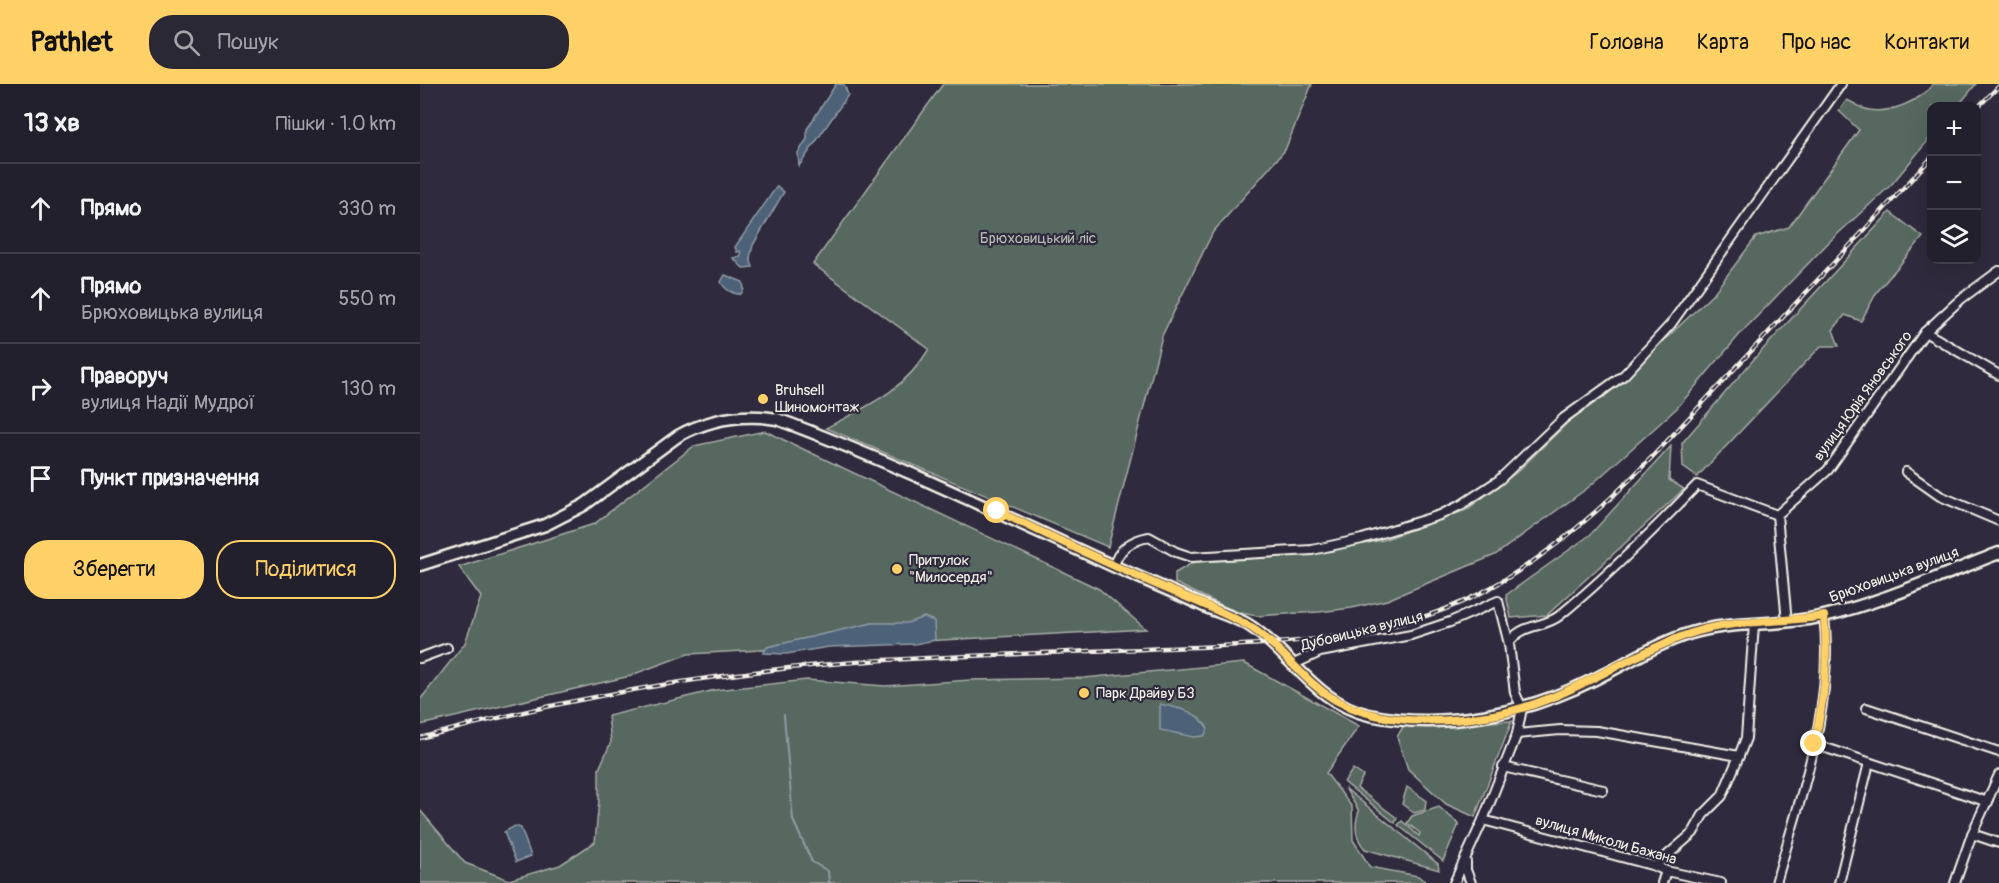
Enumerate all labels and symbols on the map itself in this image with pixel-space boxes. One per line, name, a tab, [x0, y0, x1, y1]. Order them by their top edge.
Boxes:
park label: Брюховицький ліс	[980, 229, 1097, 248]
street label: вулиця Юрія Яновського	[1809, 327, 1917, 465]
place label: Bruhsell Шиномонтаж	[775, 381, 859, 417]
marker: Bruhsell Шиномонтаж	[756, 392, 770, 406]
route start	[983, 497, 1009, 523]
street label: Брюховицька вулиця	[1827, 543, 1961, 607]
place label: Притулок "Милосердя"	[909, 551, 993, 587]
marker: Притулок "Милосердя"	[890, 562, 904, 576]
street label: Дубовицька вулиця	[1298, 607, 1425, 656]
place label: Парк Драйву Б3	[1096, 684, 1195, 703]
marker: Парк Драйву Б3	[1077, 686, 1091, 700]
route end	[1800, 730, 1826, 756]
street label: вулиця Миколи Бажана	[1533, 811, 1679, 869]

